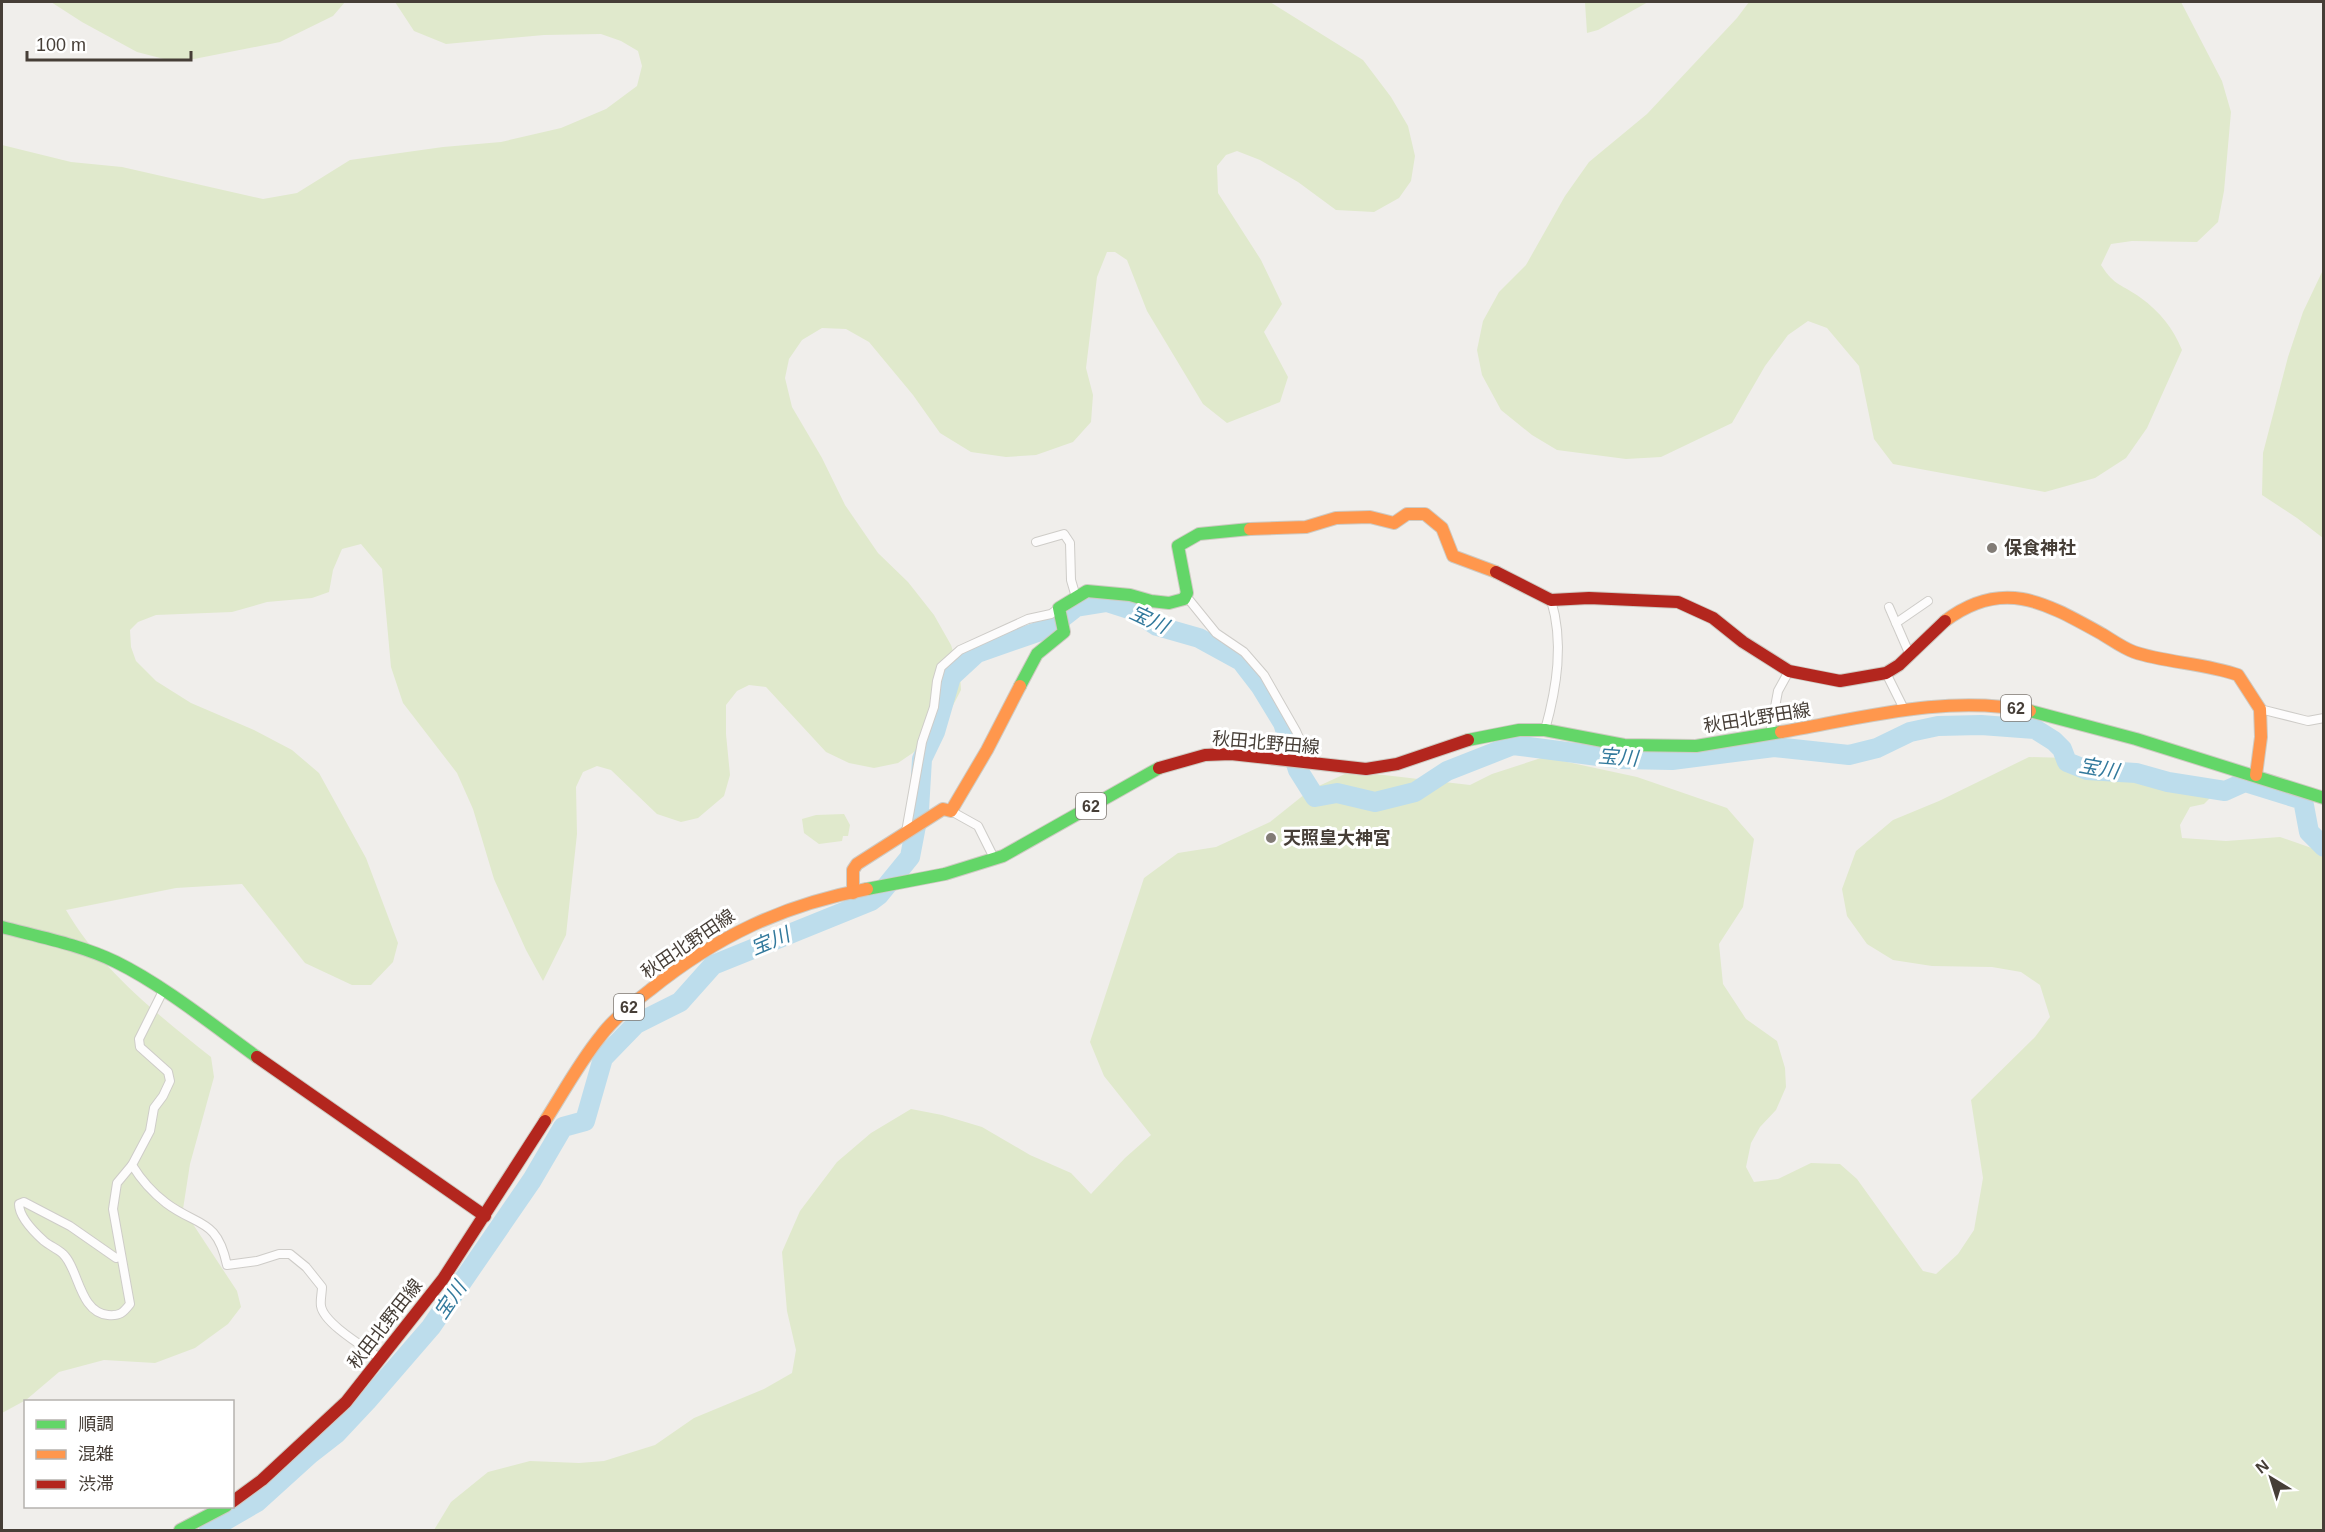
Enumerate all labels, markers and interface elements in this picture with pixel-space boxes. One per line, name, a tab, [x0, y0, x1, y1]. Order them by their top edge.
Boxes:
scale bar	[27, 24, 190, 62]
text: 100 m	[36, 35, 86, 55]
place label: 保食神社	[2004, 538, 2076, 558]
marker: 保食神社	[1985, 541, 1999, 555]
water label: 宝川	[1126, 601, 1174, 638]
road number: 62	[2001, 695, 2031, 721]
street label: 秋田北野田線	[1702, 700, 1812, 736]
street label: 秋田北野田線	[1211, 728, 1321, 758]
water label: 宝川	[1597, 745, 1641, 770]
water label: 宝川	[2077, 754, 2123, 783]
road number: 62	[1076, 793, 1106, 819]
place label: 天照皇大神宮	[1283, 828, 1391, 848]
marker: 天照皇大神宮	[1264, 831, 1278, 845]
street label: 秋田北野田線	[638, 906, 738, 982]
water label: 宝川	[747, 922, 795, 959]
road number: 62	[614, 994, 644, 1020]
street label: 秋田北野田線	[344, 1275, 426, 1373]
water label: 宝川	[430, 1276, 471, 1323]
legend	[24, 1400, 234, 1508]
text: 順調	[78, 1414, 114, 1434]
text: 混雑	[78, 1444, 114, 1464]
north arrow	[2241, 1448, 2301, 1508]
text: N	[2252, 1456, 2272, 1477]
text: 渋滞	[78, 1474, 114, 1494]

